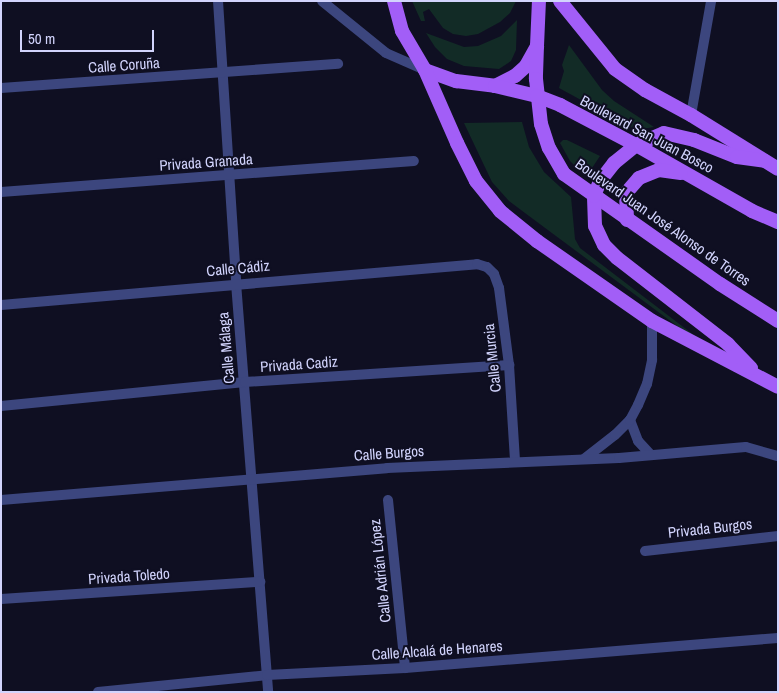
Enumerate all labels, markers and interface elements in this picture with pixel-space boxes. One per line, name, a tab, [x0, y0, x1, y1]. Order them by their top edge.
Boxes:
scale bar	[22, 20, 156, 52]
text: 50 m	[28, 28, 55, 49]
street label: Calle Coruña	[88, 54, 160, 76]
street label: Boulevard San Juan Bosco	[577, 91, 717, 177]
street label: Privada Granada	[159, 150, 253, 174]
street label: Boulevard Juan José Alonso de Torres	[572, 154, 754, 290]
street label: Calle Cádiz	[206, 256, 270, 280]
street label: Calle Málaga	[214, 311, 238, 385]
street label: Calle Murcia	[479, 323, 505, 393]
street label: Privada Cadiz	[259, 352, 339, 376]
street label: Calle Burgos	[353, 442, 425, 464]
street label: Privada Burgos	[667, 515, 753, 541]
street label: Calle Adrián López	[366, 518, 394, 624]
street label: Privada Toledo	[87, 564, 171, 588]
street label: Calle Alcalá de Henares	[371, 636, 503, 664]

